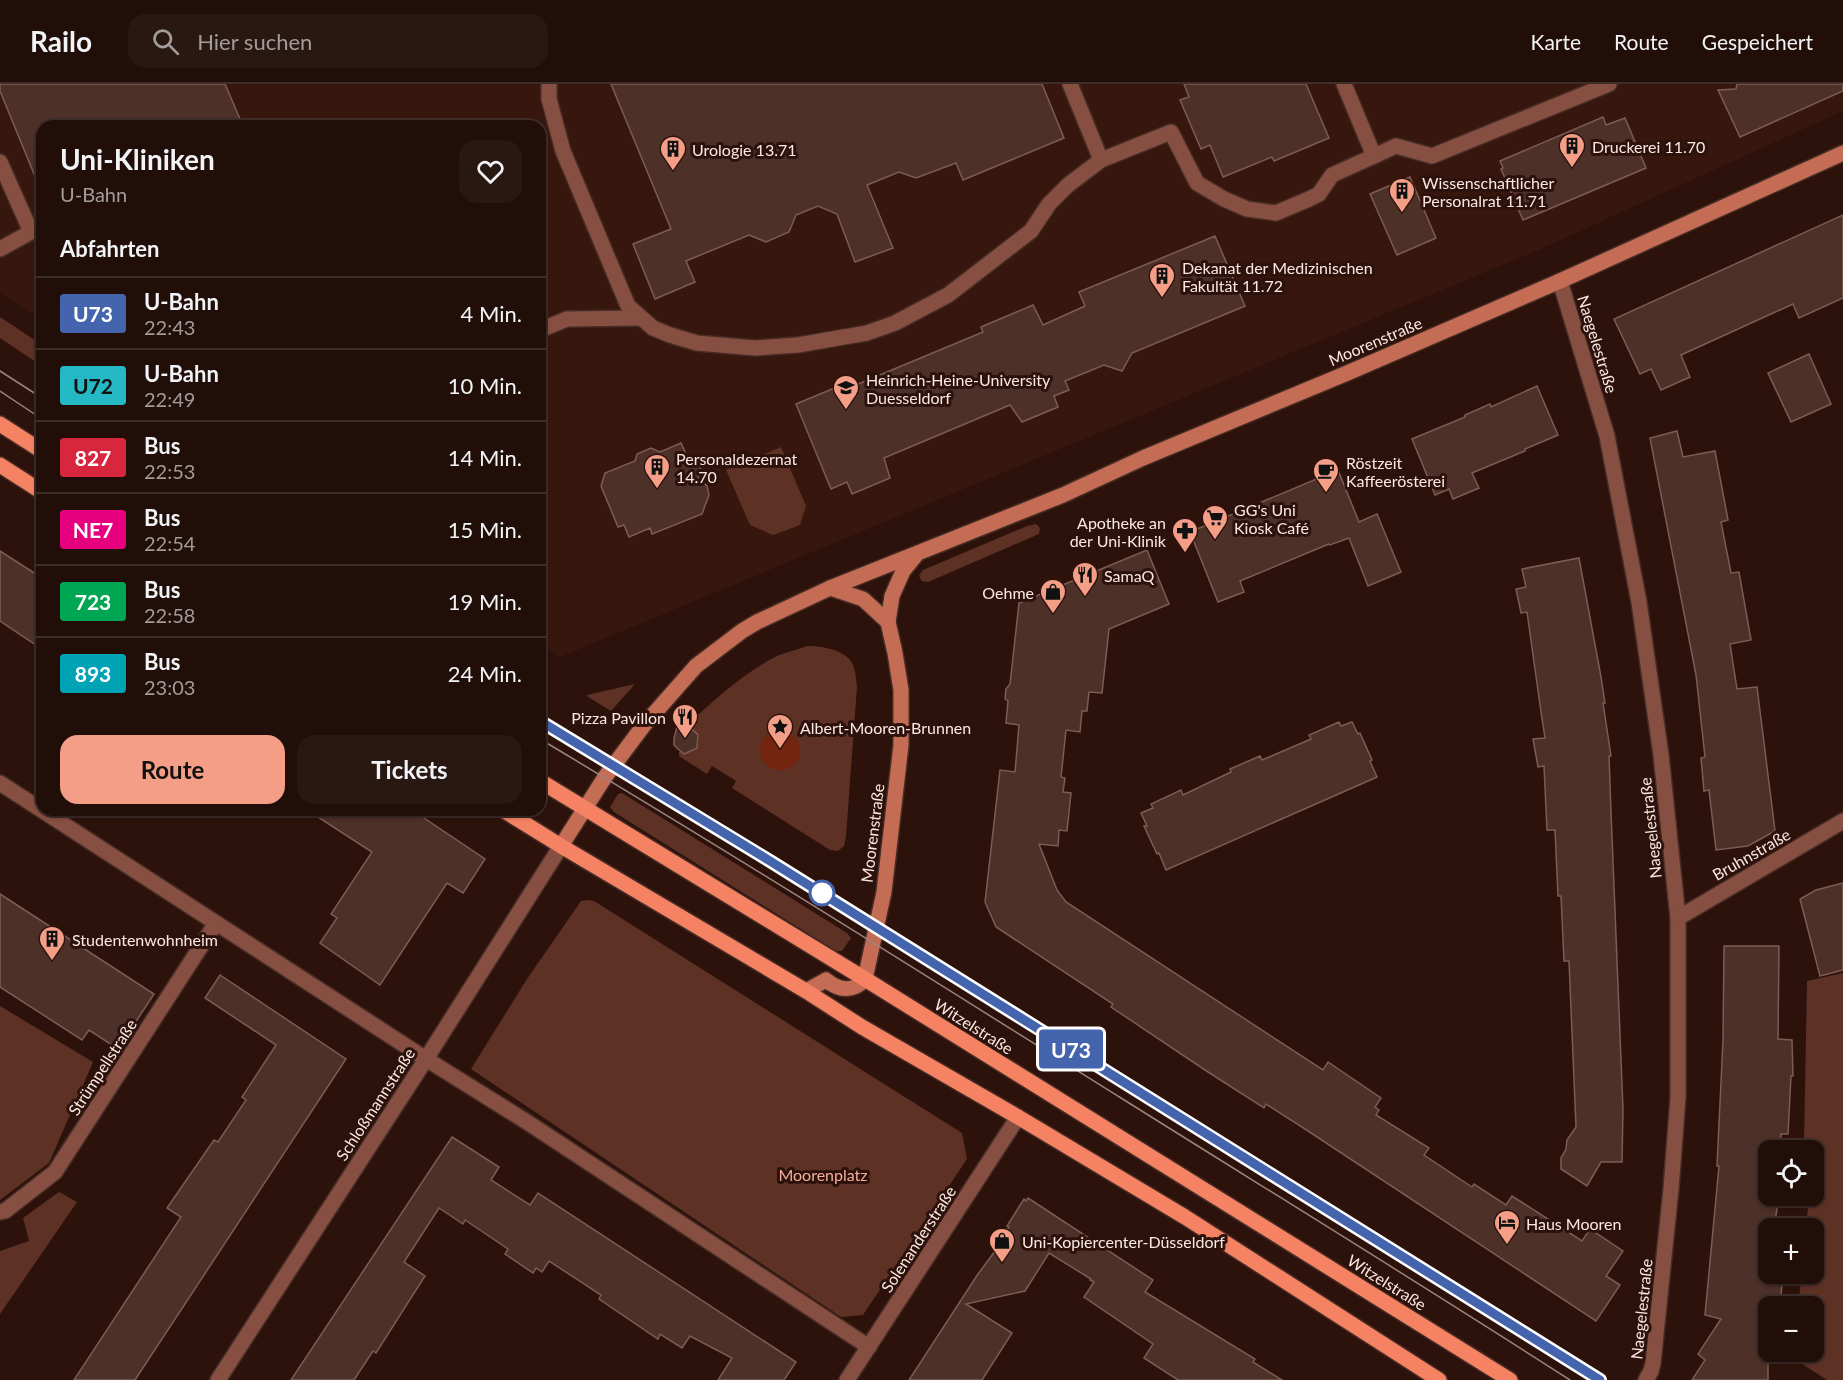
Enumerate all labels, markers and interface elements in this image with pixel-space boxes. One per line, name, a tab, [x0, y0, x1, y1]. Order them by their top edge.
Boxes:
search box	[128, 14, 548, 68]
text: Railo	[30, 24, 92, 58]
icon: search	[149, 25, 182, 58]
text: Hier suchen	[197, 28, 312, 55]
text: Karte	[1531, 29, 1581, 54]
text: Route	[1614, 29, 1669, 54]
text: Gespeichert	[1702, 29, 1813, 54]
building icon: Druckerei 11.70	[1557, 131, 1587, 169]
building icon: Urologie 13.71	[658, 134, 688, 172]
place label: Druckerei 11.70	[1592, 137, 1705, 156]
button: heart	[459, 140, 522, 203]
place label: Urologie 13.71	[692, 140, 797, 159]
text: Uni-Kliniken	[60, 142, 215, 176]
place label: Wissenschaftlicher Personalrat 11.71	[1422, 173, 1554, 210]
building icon: Wissenschaftlicher Personalrat 11.71	[1387, 176, 1417, 214]
text: U-Bahn	[60, 182, 127, 206]
text: Abfahrten	[60, 235, 159, 262]
place label: Dekanat der Medizinischen Fakultät 11.72	[1182, 258, 1373, 295]
building icon: Dekanat der Medizinischen Fakultät 11.72	[1147, 261, 1177, 299]
text: U-Bahn	[144, 288, 219, 315]
street label: Naegelestraße	[1574, 293, 1622, 395]
text: 4 Min.	[461, 300, 522, 327]
text: U73	[73, 301, 113, 326]
street label: Moorenstraße	[1325, 313, 1425, 369]
text: 22:43	[144, 315, 195, 339]
text: U-Bahn	[144, 360, 219, 387]
place label: Heinrich-Heine-University Duesseldorf	[866, 370, 1051, 407]
text: 10 Min.	[448, 372, 522, 399]
text: U72	[73, 373, 113, 398]
school or university icon: Heinrich-Heine-University Duesseldorf	[831, 373, 861, 411]
text: 22:49	[144, 387, 195, 411]
text: Bus	[144, 432, 180, 459]
text: 14 Min.	[448, 444, 522, 471]
text: 827	[75, 445, 111, 470]
place label: Personaldezernat 14.70	[676, 449, 798, 486]
building icon: Personaldezernat 14.70	[642, 452, 672, 490]
place label: Röstzeit Kaffeerösterei	[1346, 453, 1445, 490]
cafe icon: Röstzeit Kaffeerösterei	[1311, 456, 1341, 494]
text: 22:53	[144, 459, 195, 483]
place label: GG's Uni Kiosk Café	[1234, 500, 1309, 537]
supermarket icon: GG's Uni Kiosk Café	[1200, 503, 1230, 541]
text: Bus	[144, 504, 180, 531]
place label: Apotheke an der Uni-Klinik	[1070, 513, 1167, 550]
text: 15 Min.	[448, 516, 522, 543]
pharmacy icon: Apotheke an der Uni-Klinik	[1170, 516, 1200, 554]
text: NE7	[73, 517, 113, 542]
text: 22:54	[144, 531, 195, 555]
restaurant icon: SamaQ	[1070, 560, 1100, 598]
place label: SamaQ	[1104, 566, 1154, 585]
text: Bus	[144, 576, 180, 603]
shop icon: Oehme	[1038, 577, 1068, 615]
place label: Oehme	[982, 583, 1034, 602]
text: 19 Min.	[448, 588, 522, 615]
text: 723	[75, 589, 111, 614]
text: 22:58	[144, 603, 195, 627]
text: Bus	[144, 648, 180, 675]
text: 24 Min.	[448, 660, 522, 687]
text: 893	[75, 661, 111, 686]
text: 23:03	[144, 675, 195, 699]
restaurant icon: Pizza Pavillon	[670, 702, 700, 740]
place label: Pizza Pavillon	[571, 708, 666, 727]
place icon: Albert-Mooren-Brunnen	[765, 712, 795, 750]
place label: Albert-Mooren-Brunnen	[800, 718, 971, 737]
button: Route	[60, 735, 285, 804]
button: Tickets	[297, 735, 522, 804]
street label: Naegelestraße	[1635, 777, 1665, 879]
street label: Moorenstraße	[856, 782, 888, 884]
street label: Bruhnstraße	[1709, 824, 1793, 884]
unlabelled marker	[809, 880, 835, 906]
building icon: Studentenwohnheim	[37, 924, 67, 962]
place label: Studentenwohnheim	[72, 930, 218, 949]
street label: Witzelstraße	[931, 994, 1017, 1058]
street label: Strümpellstraße	[64, 1015, 140, 1119]
line badge: U73	[1036, 1030, 1106, 1068]
text: U73	[1051, 1037, 1091, 1062]
street label: Schloßmannstraße	[332, 1044, 418, 1164]
map controls	[1758, 1140, 1824, 1362]
button: locate	[1758, 1140, 1824, 1206]
park label: Moorenplatz	[778, 1165, 868, 1184]
street label: Solenanderstraße	[877, 1182, 959, 1296]
hotel icon: Haus Mooren	[1492, 1208, 1522, 1246]
place label: Haus Mooren	[1526, 1214, 1622, 1233]
button: +	[1758, 1218, 1824, 1284]
shop icon: Uni-Kopiercenter-Düsseldorf	[987, 1226, 1017, 1264]
place label: Uni-Kopiercenter-Düsseldorf	[1022, 1232, 1225, 1251]
street label: Witzelstraße	[1344, 1250, 1430, 1314]
street label: Naegelestraße	[1626, 1258, 1656, 1360]
button: −	[1758, 1296, 1824, 1362]

